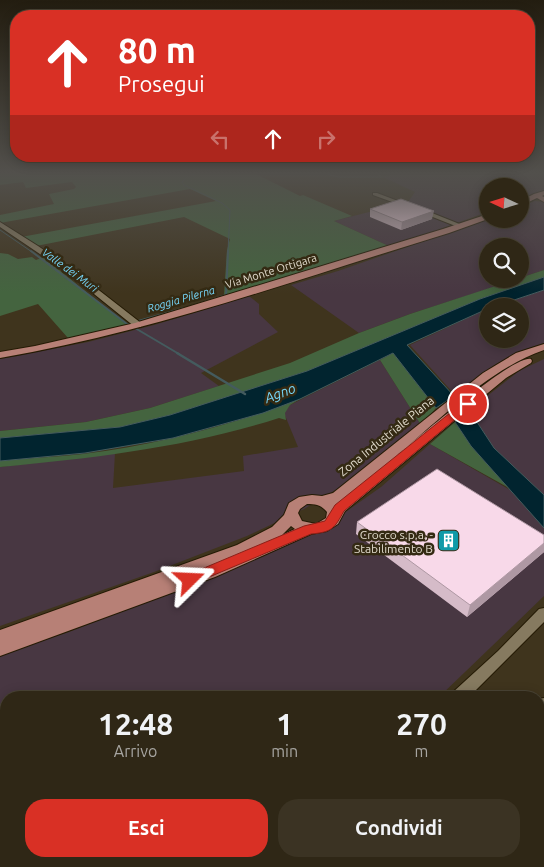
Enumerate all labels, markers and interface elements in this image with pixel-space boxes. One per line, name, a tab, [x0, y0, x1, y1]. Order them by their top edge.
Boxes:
icon: ahead	[35, 30, 100, 95]
text: 80 m	[118, 30, 196, 70]
text: Prosegui	[118, 71, 205, 96]
icon: left	[206, 125, 234, 153]
icon: ahead	[259, 125, 287, 153]
icon: right	[312, 125, 340, 153]
north arrow	[479, 178, 529, 228]
map controls	[479, 178, 529, 348]
button: search	[479, 238, 529, 288]
water label: Valle dei Muri	[40, 246, 101, 295]
street label: Via Monte Ortigara	[224, 251, 318, 291]
water label: Roggia Pilerna	[146, 284, 216, 314]
button: layers	[479, 298, 529, 348]
water label: Agno	[261, 380, 298, 406]
pin	[447, 383, 489, 425]
icon: arrive	[454, 390, 482, 418]
street label: Zona Industriale Piana	[336, 394, 436, 478]
place label: Crocco s.p.a. - Stabilimento B	[354, 528, 434, 555]
building icon: Crocco s.p.a. - Stabilimento B	[437, 529, 461, 553]
position arrow	[163, 553, 215, 605]
text: 12:48	[98, 707, 173, 741]
text: 1	[276, 707, 293, 741]
text: 270	[396, 707, 447, 741]
text: Arrivo	[114, 742, 157, 760]
text: min	[271, 742, 298, 760]
text: m	[415, 742, 428, 760]
button: Esci	[25, 799, 268, 857]
button: Condividi	[278, 799, 520, 857]

